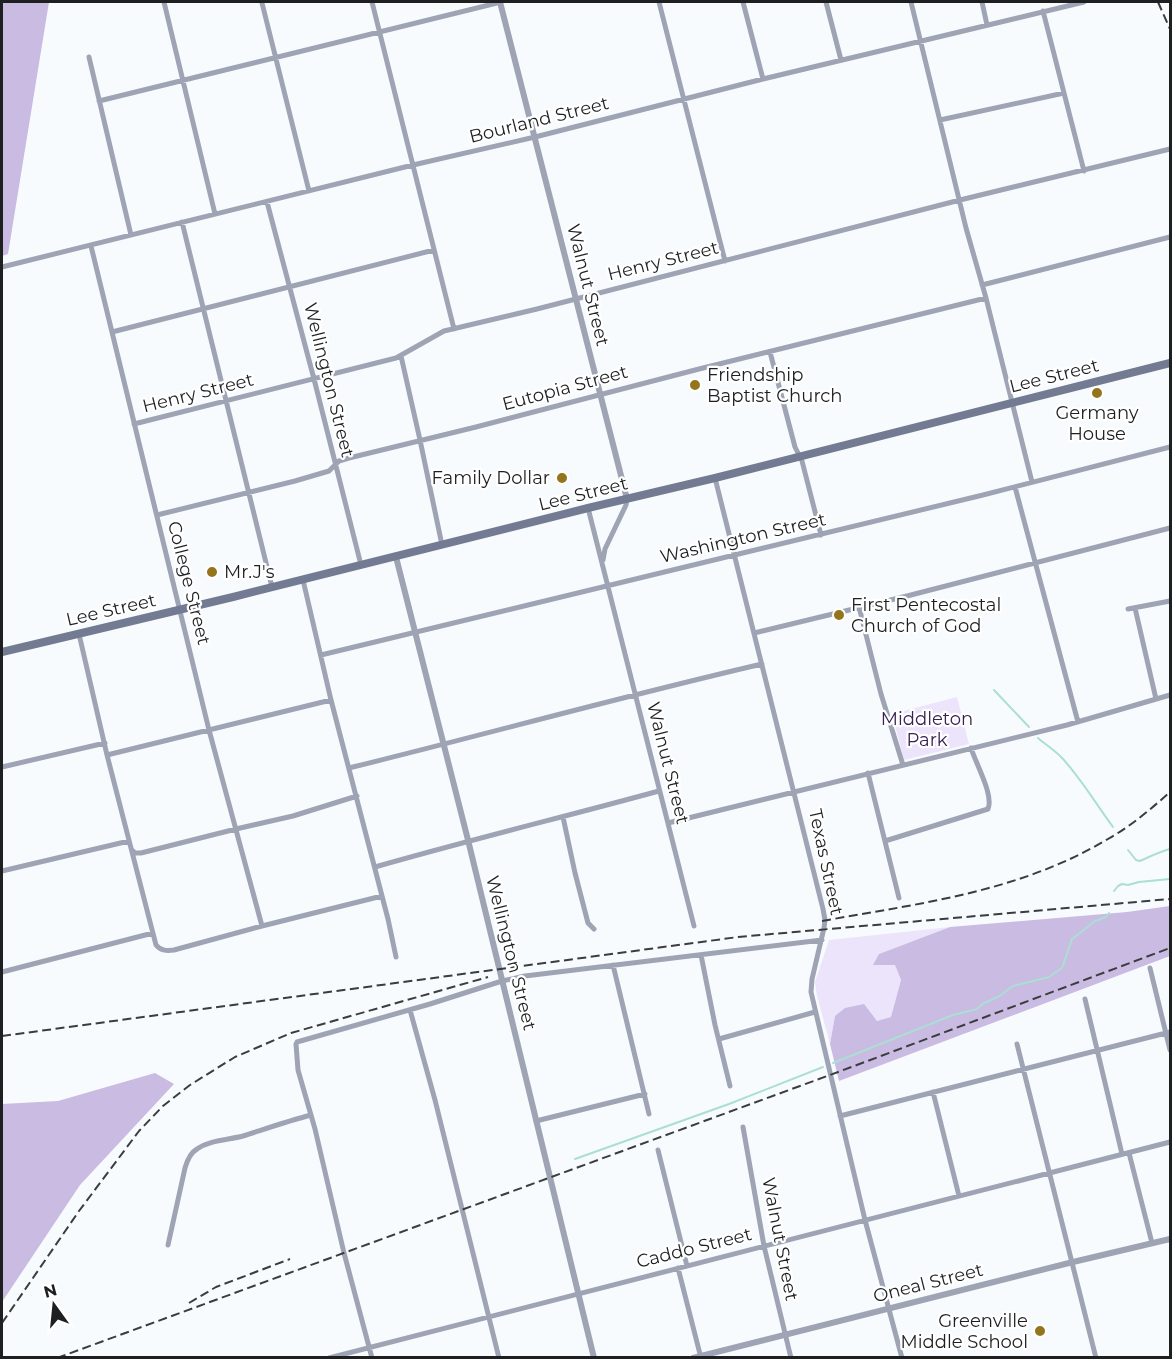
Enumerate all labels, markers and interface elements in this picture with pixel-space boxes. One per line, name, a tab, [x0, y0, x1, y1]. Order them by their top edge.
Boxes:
street label: Bourland Street	[467, 92, 611, 148]
street label: Walnut Street	[562, 222, 614, 348]
street label: Henry Street	[605, 237, 721, 285]
street label: Wellington Street	[299, 300, 359, 460]
street label: Lee Street	[1007, 354, 1101, 398]
street label: Eutopia Street	[500, 361, 630, 415]
place label: Friendship Baptist Church	[707, 364, 843, 407]
street label: Henry Street	[140, 369, 256, 417]
marker: Friendship Baptist Church	[688, 378, 702, 392]
marker: Germany House	[1090, 386, 1104, 400]
place label: Germany House	[1055, 402, 1139, 445]
place label: Family Dollar	[432, 467, 550, 489]
marker: Family Dollar	[555, 471, 569, 485]
street label: Lee Street	[536, 472, 630, 516]
street label: Washington Street	[658, 508, 828, 568]
street label: College Street	[163, 519, 215, 647]
place label: Mr.J's	[224, 561, 275, 583]
marker: Mr.J's	[205, 565, 219, 579]
street label: Lee Street	[64, 589, 158, 631]
place label: First Pentecostal Church of God	[851, 594, 1001, 637]
marker: First Pentecostal Church of God	[832, 608, 846, 622]
street label: Walnut Street	[642, 700, 694, 826]
park label: Middleton Park	[881, 708, 973, 751]
street label: Texas Street	[804, 807, 848, 917]
street label: Wellington Street	[481, 873, 541, 1033]
street label: Walnut Street	[757, 1175, 803, 1303]
street label: Caddo Street	[634, 1223, 754, 1273]
street label: Oneal Street	[871, 1259, 985, 1307]
north arrow	[24, 1275, 84, 1335]
text: N	[42, 1280, 59, 1302]
place label: Greenville Middle School	[900, 1310, 1028, 1353]
marker: Greenville Middle School	[1033, 1324, 1047, 1338]

